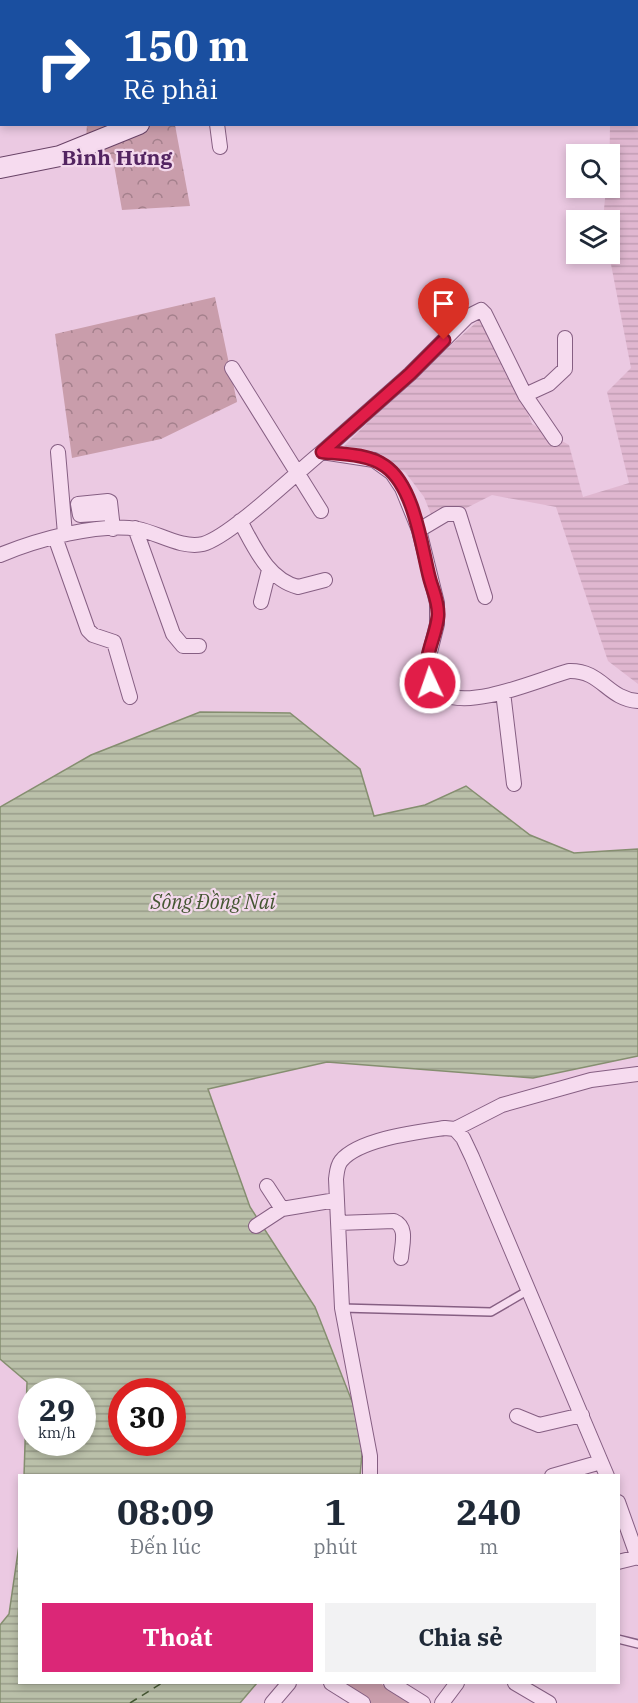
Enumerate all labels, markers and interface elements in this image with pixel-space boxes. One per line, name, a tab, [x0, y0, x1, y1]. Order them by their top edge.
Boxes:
text: 150 m	[123, 18, 249, 73]
icon: right	[24, 24, 102, 102]
text: Rẽ phải	[123, 71, 218, 106]
district label: Bình Hưng	[62, 143, 173, 171]
map controls	[566, 144, 620, 264]
button: search	[566, 144, 620, 198]
button: layers	[566, 210, 620, 264]
pin	[418, 278, 469, 340]
icon: arrive	[427, 287, 460, 320]
position arrow	[398, 651, 462, 715]
water label: Sông Đồng Nai	[149, 888, 276, 915]
speed limit sign: 30	[108, 1378, 186, 1456]
text: 29	[39, 1390, 75, 1429]
text: km/h	[38, 1423, 76, 1442]
text: 08:09	[117, 1488, 214, 1535]
text: 1	[324, 1488, 346, 1535]
text: 240	[456, 1488, 521, 1535]
text: Đến lúc	[130, 1533, 201, 1560]
text: phút	[313, 1533, 357, 1560]
text: m	[479, 1533, 498, 1560]
button: Thoát	[42, 1603, 313, 1672]
button: Chia sẻ	[325, 1603, 596, 1672]

